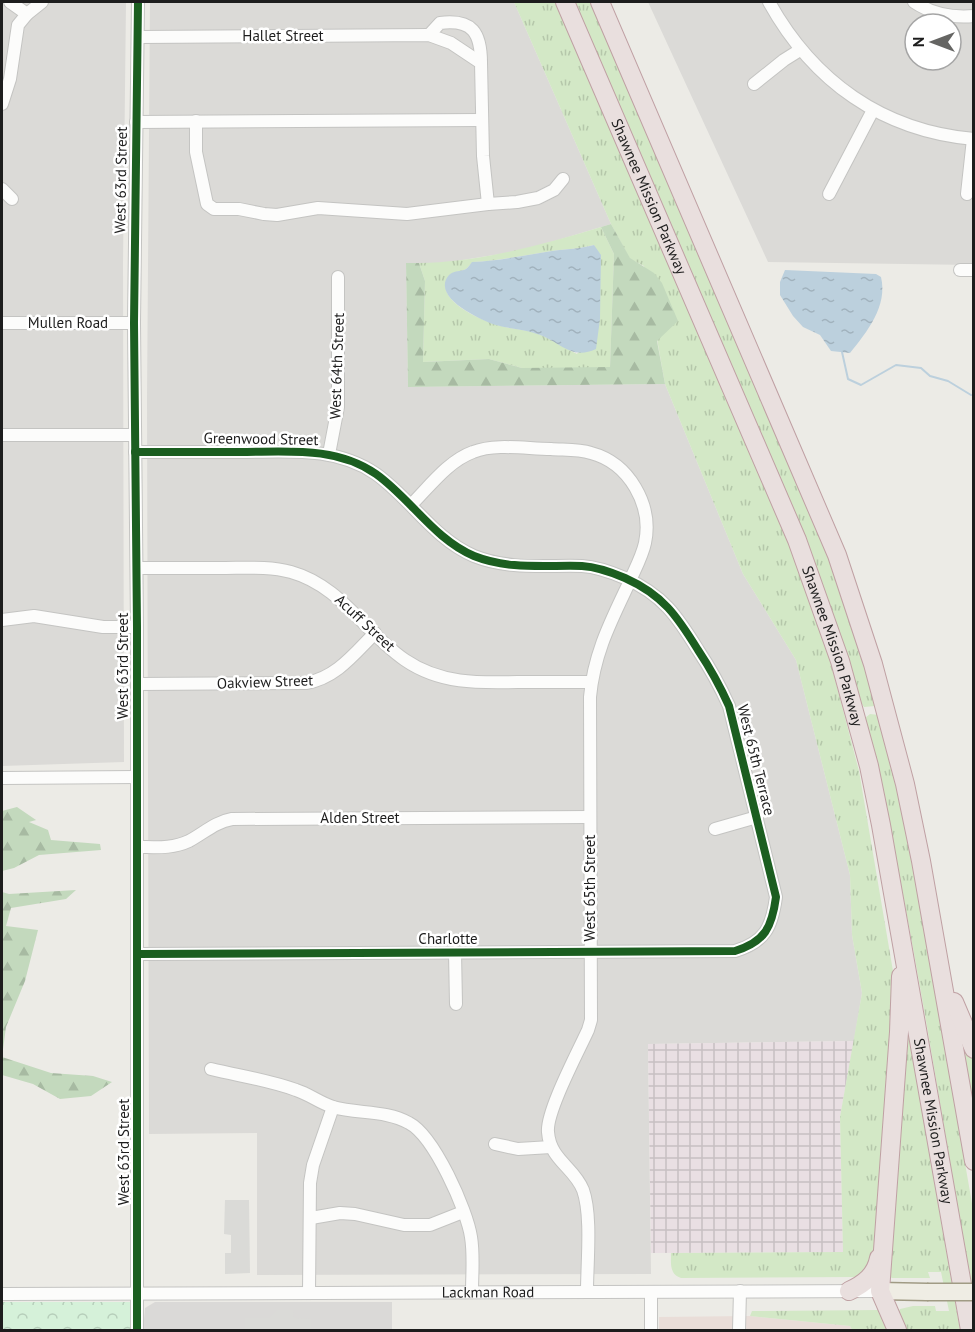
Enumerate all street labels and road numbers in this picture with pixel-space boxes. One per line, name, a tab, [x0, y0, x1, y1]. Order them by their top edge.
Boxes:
street label: Hallet Street	[242, 26, 324, 45]
street label: Shawnee Mission Parkway	[607, 116, 691, 277]
street label: West 63rd Street	[110, 127, 131, 233]
street label: West 64th Street	[325, 312, 348, 420]
street label: Mullen Road	[28, 313, 108, 332]
street label: Greenwood Street	[203, 428, 319, 449]
street label: Shawnee Mission Parkway	[798, 563, 868, 729]
street label: Acuff Street	[331, 590, 399, 655]
street label: West 63rd Street	[113, 613, 132, 719]
street label: Oakview Street	[216, 670, 314, 693]
street label: West 65th Terrace	[734, 702, 779, 817]
street label: Alden Street	[320, 808, 400, 827]
street label: West 65th Street	[580, 835, 599, 941]
street label: Charlotte	[418, 929, 478, 948]
street label: Shawnee Mission Parkway	[910, 1037, 958, 1205]
street label: West 63rd Street	[114, 1099, 133, 1205]
street label: Lackman Road	[442, 1282, 534, 1301]

